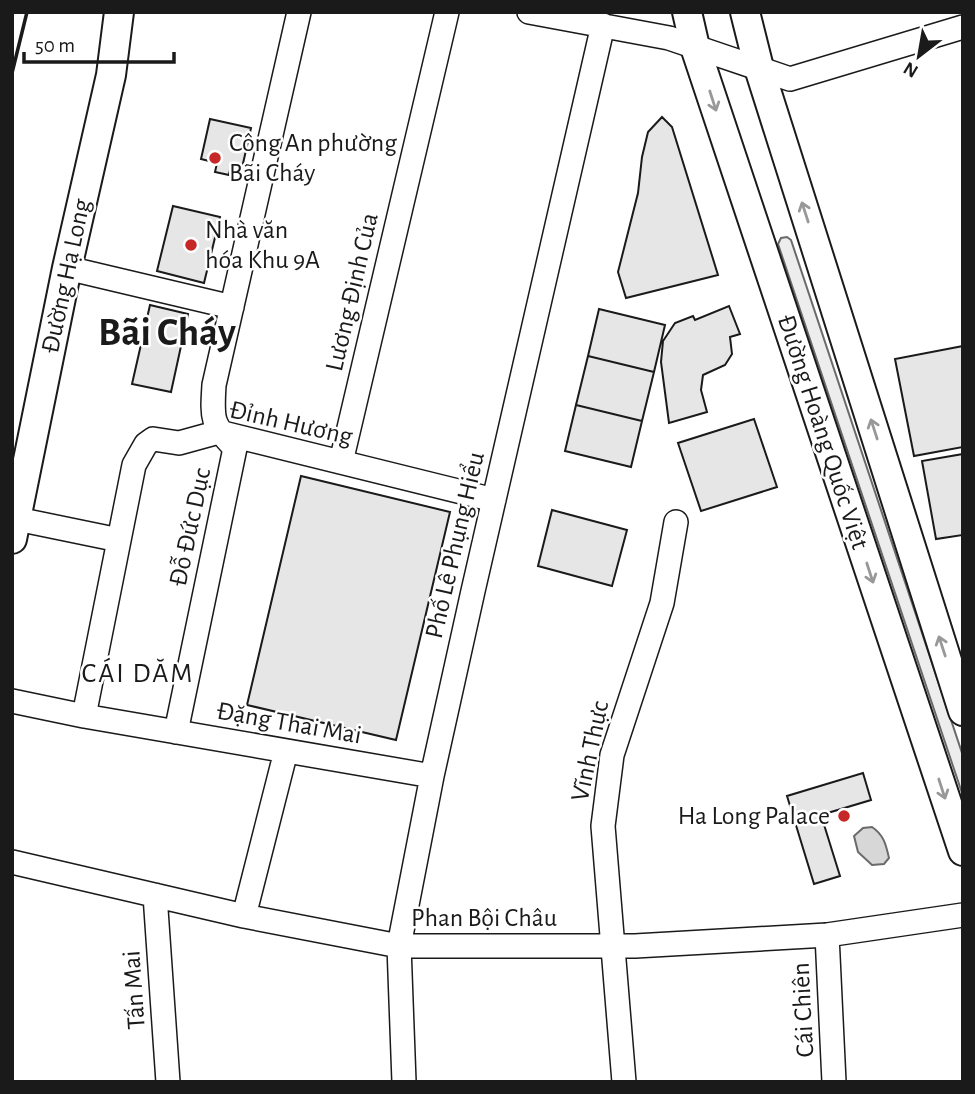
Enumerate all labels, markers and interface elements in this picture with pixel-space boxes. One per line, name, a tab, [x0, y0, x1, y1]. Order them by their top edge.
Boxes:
scale bar	[24, 21, 175, 65]
north arrow	[884, 21, 954, 91]
text: 50 m	[35, 35, 75, 56]
text: N	[900, 58, 922, 81]
one-way arrow	[707, 90, 720, 112]
place label: Công An phường Bãi Cháy	[229, 130, 397, 186]
marker: Công An phường Bãi Cháy	[207, 150, 223, 166]
street label: Đường Hạ Long	[37, 196, 95, 356]
one-way arrow	[798, 201, 811, 223]
street label: Lương Định Của	[321, 210, 383, 374]
place label: Nhà văn hóa Khu 9A	[205, 217, 320, 273]
marker: Nhà văn hóa Khu 9A	[183, 237, 199, 253]
street label: Đường Hoàng Quốc Việt	[773, 312, 873, 552]
district label: Bãi Cháy	[98, 313, 236, 353]
street label: Đỉnh Hương	[227, 396, 355, 450]
one-way arrow	[866, 418, 879, 440]
street label: Phố Lê Phụng Hiểu	[420, 449, 489, 641]
street label: Đỗ Đức Dục	[164, 465, 215, 588]
one-way arrow	[865, 561, 877, 583]
one-way arrow	[935, 635, 948, 657]
district label: CÁI DĂM	[82, 657, 194, 688]
street label: Đặng Thai Mai	[215, 697, 363, 749]
street label: Vĩnh Thực	[567, 699, 613, 803]
one-way arrow	[937, 777, 949, 799]
place label: Ha Long Palace	[678, 803, 830, 829]
marker: Ha Long Palace	[836, 808, 852, 824]
street label: Phan Bội Châu	[411, 905, 557, 931]
street label: Tấn Mai	[118, 950, 150, 1030]
street label: Cái Chiên	[788, 962, 818, 1058]

